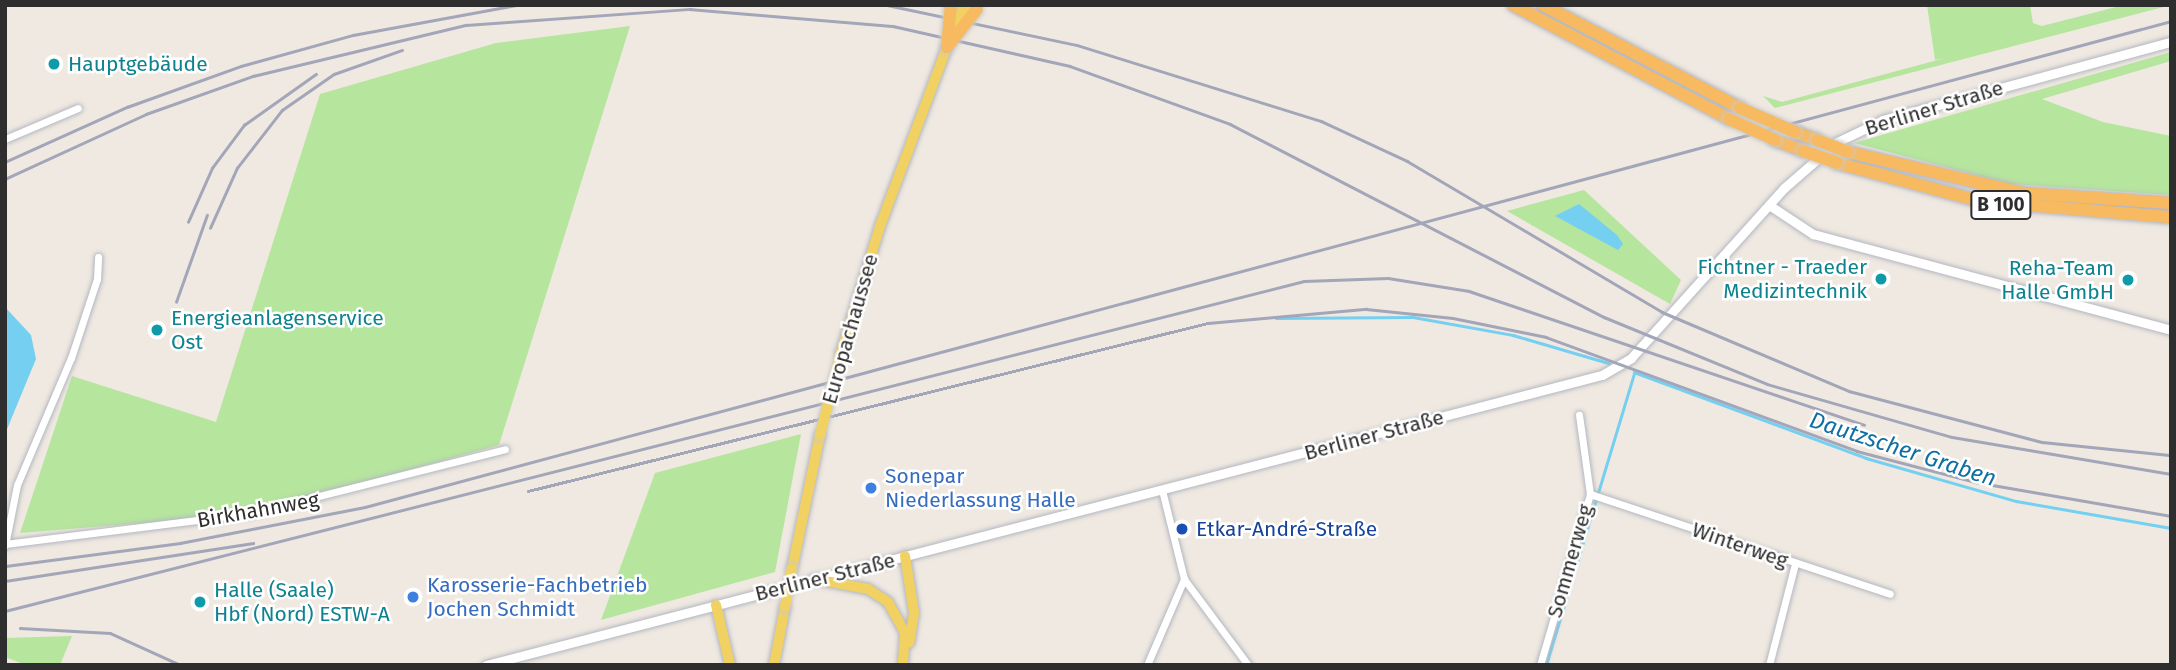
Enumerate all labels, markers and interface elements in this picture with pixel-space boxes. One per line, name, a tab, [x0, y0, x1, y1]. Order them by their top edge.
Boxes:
place label: Hauptgebäude	[68, 51, 208, 77]
marker: Hauptgebäude	[46, 56, 62, 72]
street label: Berliner Straße	[1862, 75, 2006, 141]
road number: B 100	[1969, 190, 2032, 220]
street label: Europachaussee	[817, 251, 883, 407]
place label: Fichtner - Traeder Medizintechnik	[1698, 254, 1867, 304]
place label: Reha-Team Halle GmbH	[2001, 255, 2114, 305]
marker: Fichtner - Traeder Medizintechnik	[1873, 271, 1889, 287]
marker: Reha-Team Halle GmbH	[2120, 272, 2136, 288]
place label: Energieanlagenservice Ost	[171, 305, 384, 355]
marker: Energieanlagenservice Ost	[149, 322, 165, 338]
street label: Berliner Straße	[1301, 404, 1447, 466]
water label: Dautzscher Graben	[1806, 406, 2000, 492]
place label: Sonepar Niederlassung Halle	[885, 463, 1076, 513]
marker: Sonepar Niederlassung Halle	[863, 480, 879, 496]
street label: Birkhahnweg	[195, 487, 321, 533]
street label: Sommerweg	[1542, 501, 1598, 621]
place label: Etkar-André-Straße	[1196, 516, 1377, 542]
street label: Winterweg	[1689, 517, 1791, 573]
marker: Etkar-André-Straße	[1174, 521, 1190, 537]
street label: Berliner Straße	[752, 547, 898, 607]
place label: Karosserie-Fachbetrieb Jochen Schmidt	[427, 572, 647, 622]
place label: Halle (Saale) Hbf (Nord) ESTW-A	[214, 577, 390, 627]
marker: Karosserie-Fachbetrieb Jochen Schmidt	[405, 589, 421, 605]
marker: Halle (Saale) Hbf (Nord) ESTW-A	[192, 594, 208, 610]

